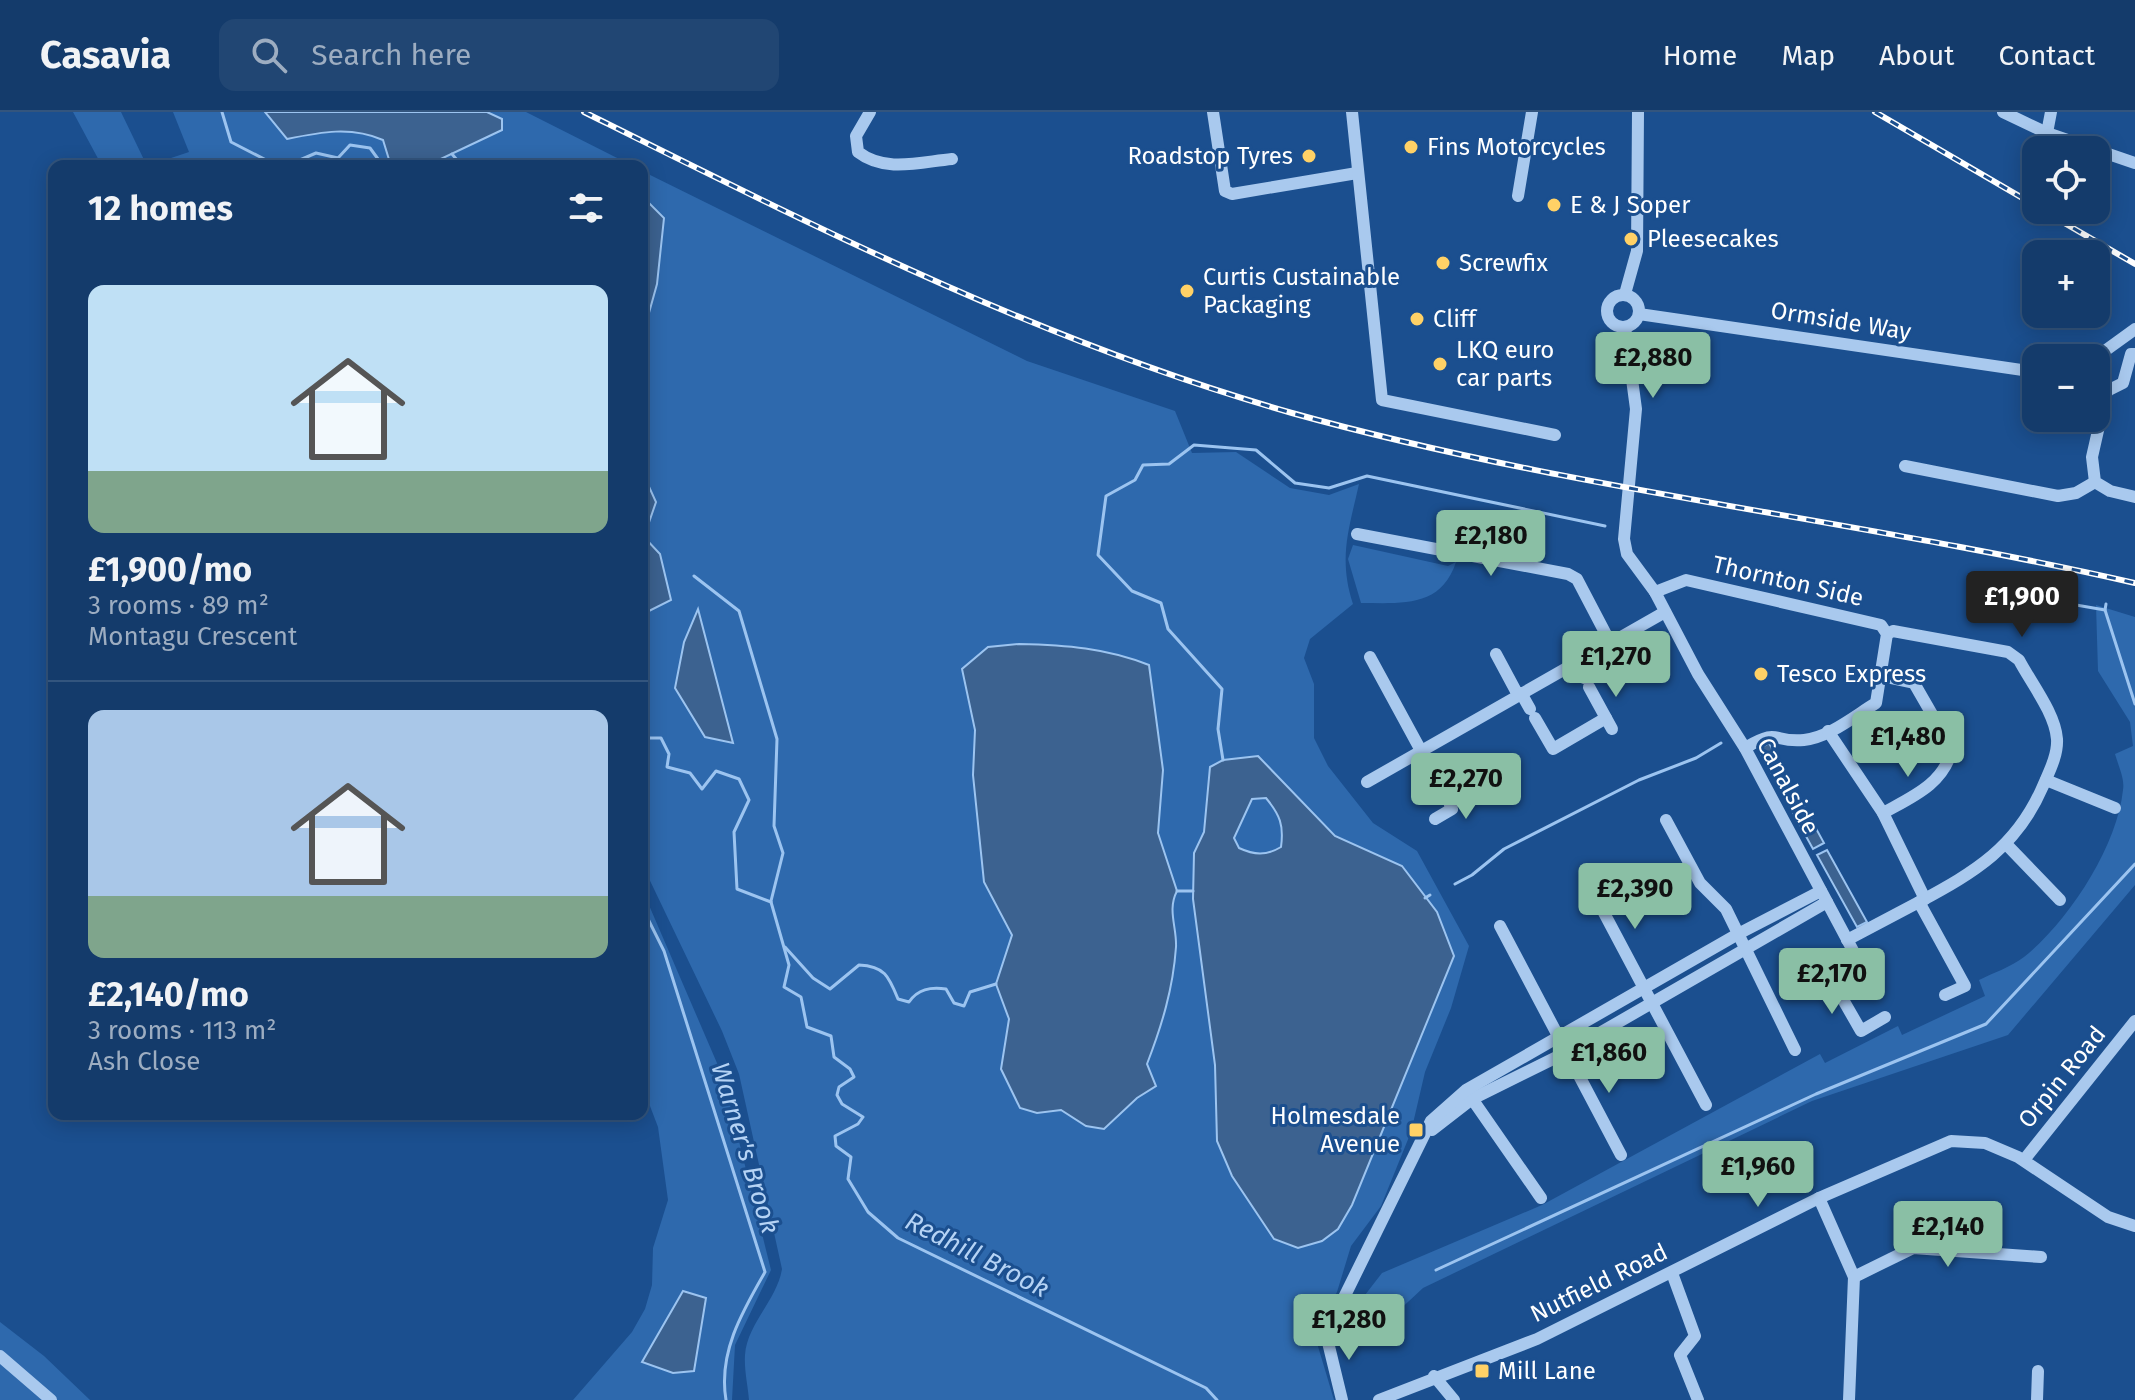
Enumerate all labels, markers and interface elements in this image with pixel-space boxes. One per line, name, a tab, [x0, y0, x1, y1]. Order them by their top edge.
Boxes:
search box	[219, 19, 779, 91]
text: Casavia	[40, 32, 171, 78]
icon: search	[247, 33, 291, 77]
text: Search here	[311, 37, 471, 73]
text: Home	[1663, 39, 1737, 72]
text: Map	[1781, 39, 1835, 72]
text: About	[1879, 39, 1954, 72]
text: Contact	[1998, 39, 2095, 72]
place label: Fins Motorcycles	[1427, 133, 1606, 161]
map controls	[2022, 136, 2110, 432]
button: locate	[2022, 136, 2110, 224]
marker: Fins Motorcycles	[1402, 138, 1420, 156]
place label: Roadstop Tyres	[1127, 142, 1293, 170]
marker: Roadstop Tyres	[1300, 147, 1318, 165]
icon: filters	[564, 186, 608, 230]
text: 12 homes	[88, 188, 233, 229]
place label: E & J Soper	[1570, 191, 1691, 219]
marker: E & J Soper	[1545, 196, 1563, 214]
place label: Pleesecakes	[1647, 225, 1779, 253]
marker: Pleesecakes	[1622, 230, 1640, 248]
button: +	[2022, 240, 2110, 328]
place label: Screwfix	[1459, 249, 1548, 277]
marker: Screwfix	[1434, 254, 1452, 272]
place label: Curtis Custainable Packaging	[1203, 263, 1400, 319]
marker: Curtis Custainable Packaging	[1178, 282, 1196, 300]
street label: Ormside Way	[1769, 296, 1913, 346]
place label: Cliff	[1433, 305, 1478, 333]
marker: Cliff	[1408, 310, 1426, 328]
pin: £2,880	[1588, 332, 1718, 400]
place label: LKQ euro car parts	[1456, 336, 1554, 392]
icon: home	[276, 337, 420, 481]
text: £2,880	[1613, 342, 1693, 373]
button: −	[2022, 344, 2110, 432]
marker: LKQ euro car parts	[1431, 355, 1449, 373]
pin: £2,180	[1426, 510, 1556, 578]
text: £2,180	[1454, 520, 1528, 551]
text: £1,900/mo	[88, 549, 252, 590]
street label: Thornton Side	[1710, 550, 1866, 612]
pin: £1,900	[1957, 571, 2087, 639]
text: £1,900	[1984, 581, 2060, 612]
text: 3 rooms · 89 m²	[88, 590, 269, 621]
text: Montagu Crescent	[88, 621, 297, 652]
pin: £1,270	[1551, 631, 1681, 699]
text: £1,270	[1580, 641, 1652, 672]
place label: Tesco Express	[1777, 660, 1926, 688]
marker: Tesco Express	[1752, 665, 1770, 683]
pin: £1,480	[1843, 711, 1973, 779]
text: £1,480	[1870, 721, 1946, 752]
street label: Canalside	[1751, 733, 1825, 839]
pin: £2,270	[1401, 753, 1531, 821]
icon: home	[276, 762, 420, 906]
text: £2,270	[1429, 763, 1503, 794]
pin: £2,390	[1570, 863, 1700, 931]
text: £2,390	[1596, 873, 1674, 904]
pin: £2,170	[1767, 948, 1897, 1016]
text: £2,170	[1797, 958, 1867, 989]
text: £2,140/mo	[88, 974, 249, 1015]
text: 3 rooms · 113 m²	[88, 1015, 277, 1046]
street label: Orpin Road	[2013, 1021, 2111, 1133]
pin: £1,860	[1544, 1027, 1674, 1095]
text: £1,860	[1571, 1037, 1647, 1068]
text: Ash Close	[88, 1046, 200, 1077]
water label: Warner's Brook	[704, 1059, 786, 1237]
place label: Holmesdale Avenue	[1271, 1102, 1400, 1158]
marker: Holmesdale Avenue	[1407, 1121, 1425, 1139]
pin: £1,960	[1693, 1141, 1823, 1209]
text: £1,960	[1720, 1151, 1796, 1182]
pin: £2,140	[1883, 1201, 2013, 1269]
water label: Redhill Brook	[900, 1206, 1054, 1304]
text: £2,140	[1911, 1211, 1985, 1242]
street label: Nutfield Road	[1526, 1238, 1672, 1328]
pin: £1,280	[1284, 1294, 1414, 1362]
text: £1,280	[1311, 1304, 1387, 1335]
place label: Mill Lane	[1498, 1357, 1596, 1385]
marker: Mill Lane	[1473, 1362, 1491, 1380]

